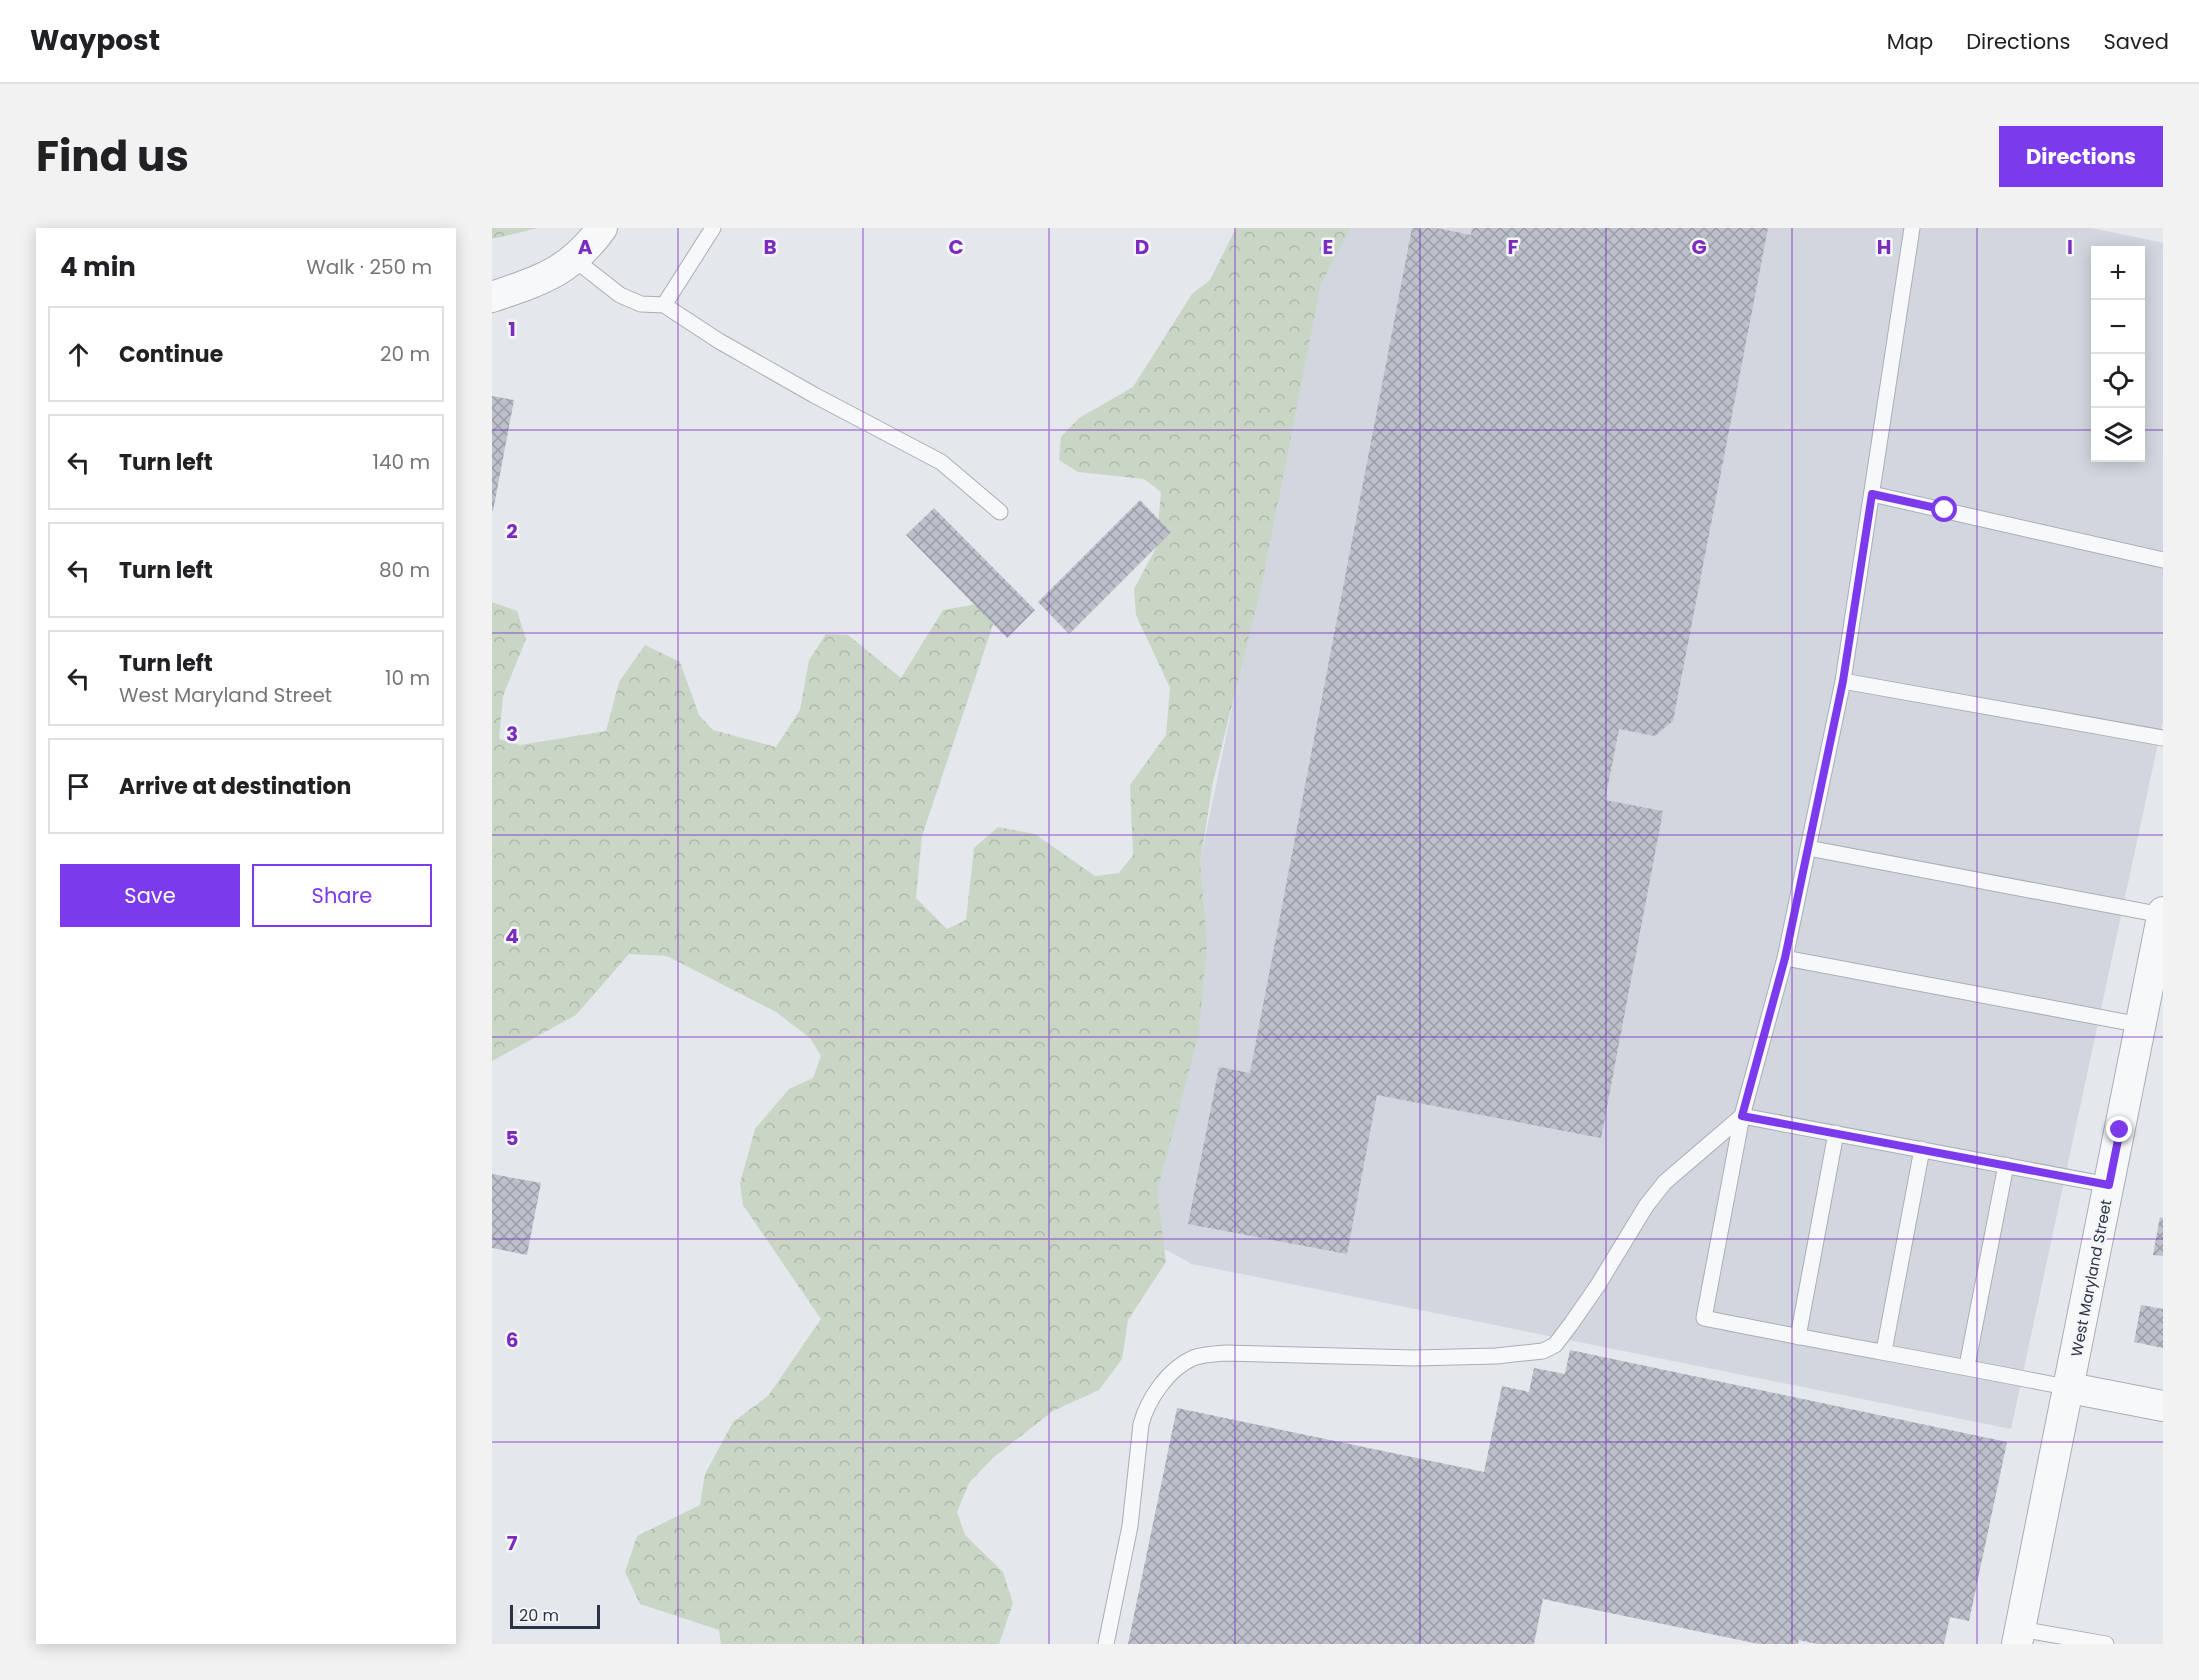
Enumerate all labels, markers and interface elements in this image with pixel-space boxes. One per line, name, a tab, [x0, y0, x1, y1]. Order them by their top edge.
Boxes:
text: Waypost	[30, 21, 160, 60]
text: Map	[1887, 27, 1933, 56]
text: Directions	[1966, 27, 2070, 56]
text: Saved	[2103, 27, 2169, 56]
button: Directions	[1999, 126, 2163, 187]
text: Find us	[36, 127, 189, 186]
text: A	[578, 233, 593, 261]
text: B	[763, 233, 777, 261]
text: C	[948, 233, 964, 261]
text: D	[1135, 233, 1149, 261]
text: E	[1323, 233, 1333, 261]
text: F	[1508, 233, 1519, 261]
text: G	[1691, 233, 1707, 261]
text: H	[1877, 233, 1891, 261]
text: I	[2067, 233, 2073, 261]
map controls	[2091, 246, 2145, 462]
button: +	[2091, 246, 2145, 300]
text: 4 min	[60, 249, 136, 285]
text: Walk · 250 m	[306, 253, 432, 281]
button: −	[2091, 300, 2145, 354]
text: 1	[508, 315, 516, 343]
icon: ahead	[62, 338, 95, 371]
text: Continue	[119, 339, 223, 370]
text: 20 m	[380, 340, 430, 368]
button: locate	[2091, 354, 2145, 408]
button: layers	[2091, 408, 2145, 462]
icon: left	[62, 446, 95, 479]
text: Turn left	[119, 447, 213, 478]
text: 140 m	[373, 448, 430, 476]
route start	[1931, 496, 1957, 522]
text: 2	[506, 517, 518, 545]
icon: left	[62, 554, 95, 587]
text: Turn left	[119, 555, 213, 586]
text: 80 m	[379, 556, 430, 584]
text: Turn left	[119, 648, 213, 679]
icon: left	[62, 662, 95, 695]
text: 10 m	[385, 664, 430, 692]
text: West Maryland Street	[119, 681, 332, 709]
text: 3	[506, 720, 518, 748]
icon: arrive	[62, 770, 95, 803]
text: Arrive at destination	[119, 771, 351, 802]
button: Save	[60, 864, 240, 927]
button: Share	[252, 864, 432, 927]
text: 4	[505, 922, 519, 950]
route end	[2106, 1116, 2132, 1142]
text: 5	[506, 1124, 519, 1152]
street label: West Maryland Street	[2065, 1198, 2117, 1358]
text: 6	[506, 1326, 518, 1354]
text: 7	[507, 1529, 518, 1557]
scale bar	[510, 1602, 600, 1630]
text: 20 m	[519, 1604, 559, 1627]

